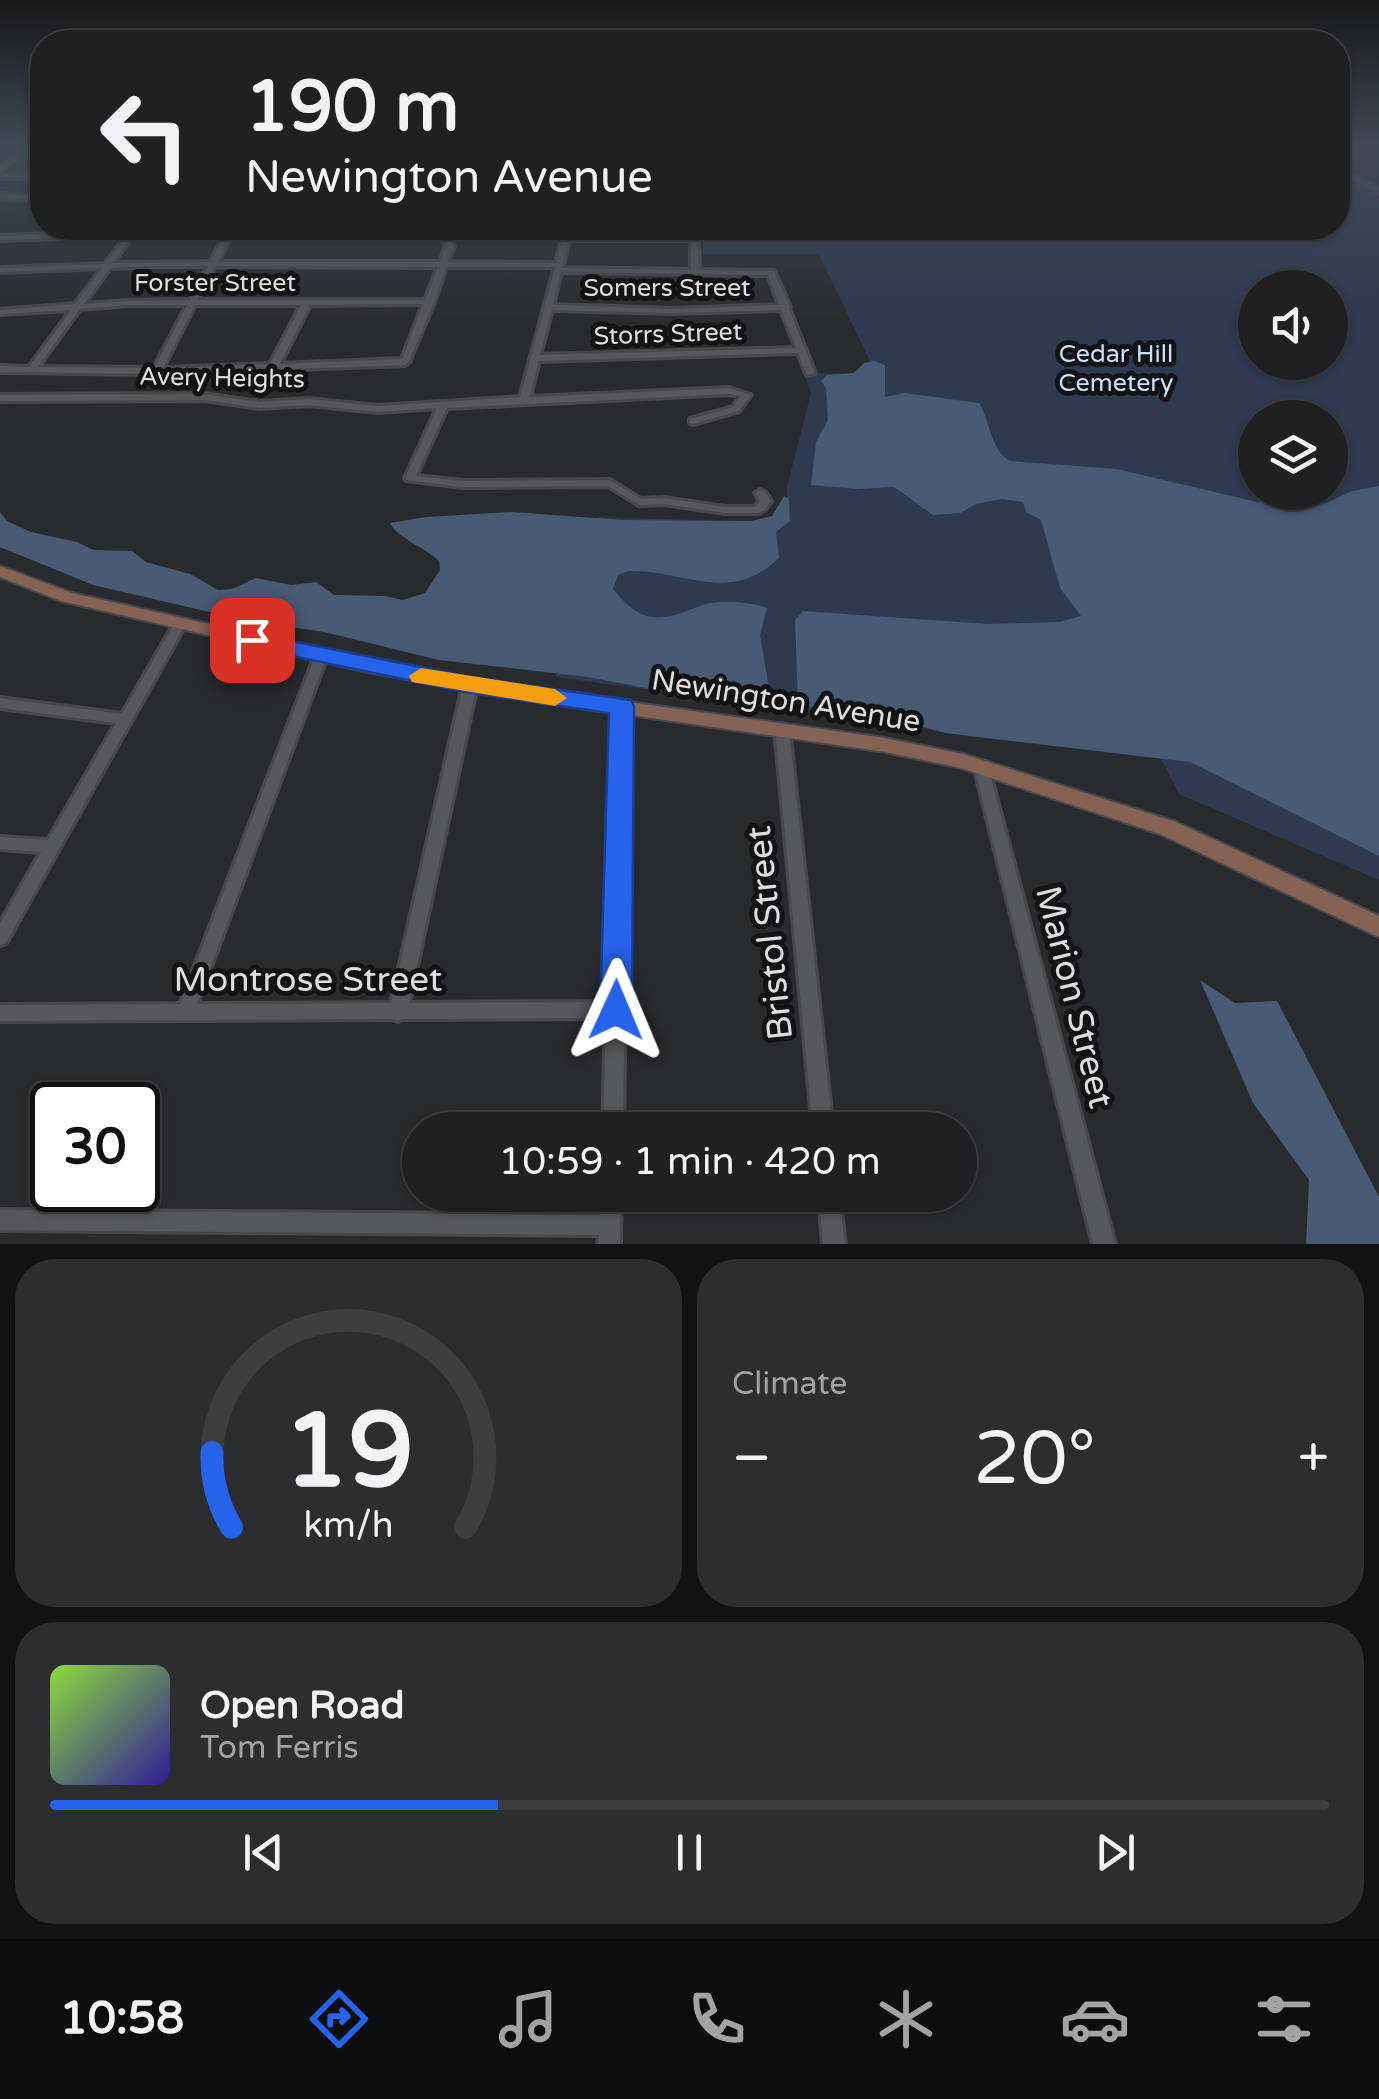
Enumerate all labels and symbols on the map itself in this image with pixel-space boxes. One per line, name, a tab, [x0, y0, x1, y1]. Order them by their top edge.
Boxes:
street label: Forster Street	[134, 268, 296, 298]
street label: Somers Street	[583, 273, 751, 303]
street label: Storrs Street	[593, 316, 743, 352]
park label: Cedar Hill Cemetery	[1059, 339, 1173, 398]
street label: Avery Heights	[139, 362, 305, 394]
pin	[210, 598, 295, 683]
street label: Newington Avenue	[649, 661, 923, 741]
street label: Bristol Street	[738, 824, 802, 1042]
street label: Marion Street	[1026, 882, 1122, 1112]
position arrow	[564, 958, 668, 1062]
street label: Montrose Street	[174, 959, 442, 1001]
speed limit sign: 30	[30, 1082, 160, 1212]

